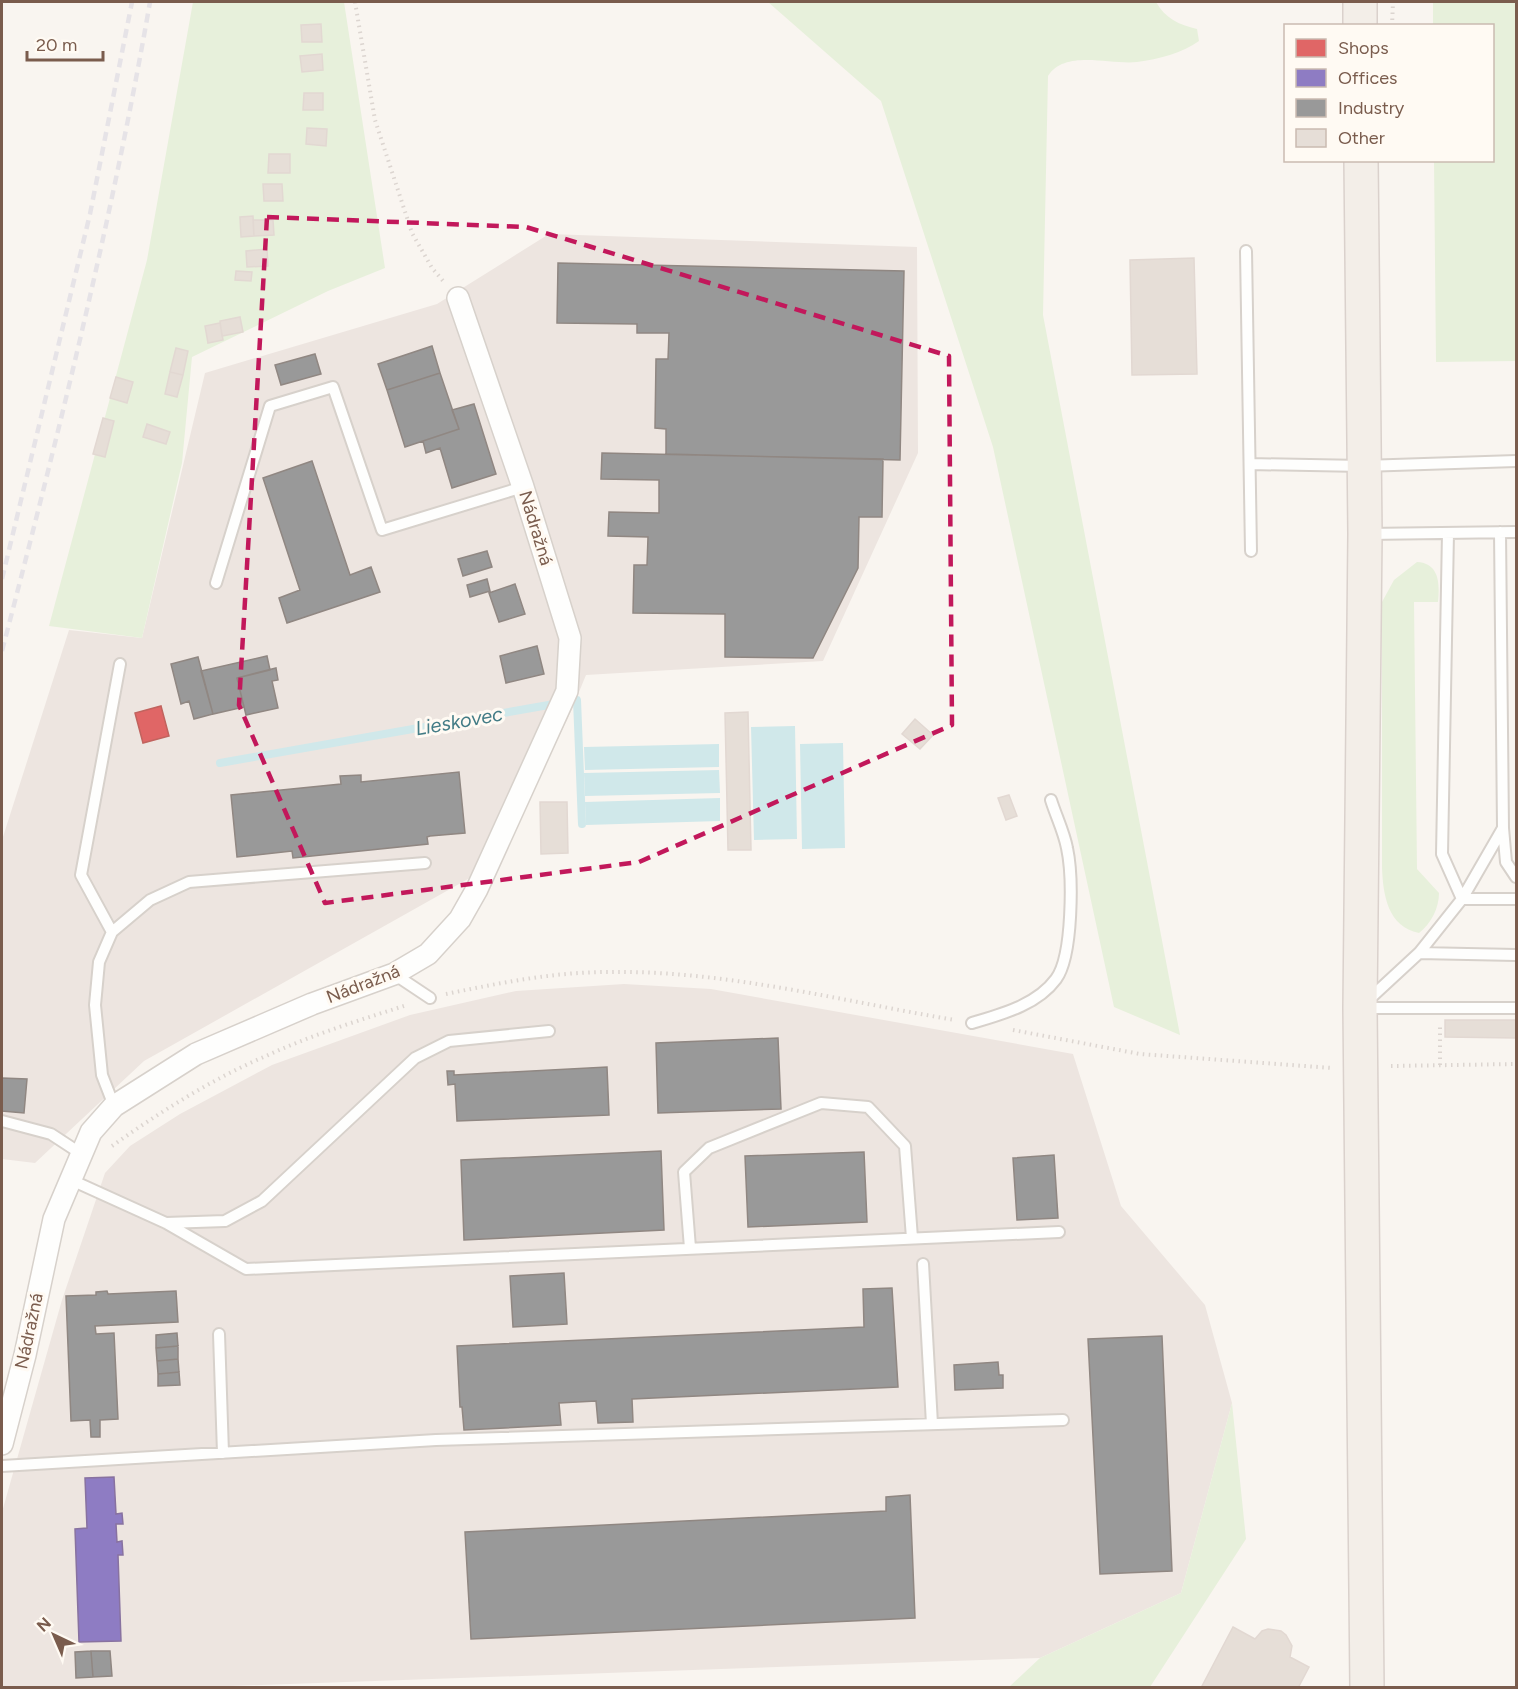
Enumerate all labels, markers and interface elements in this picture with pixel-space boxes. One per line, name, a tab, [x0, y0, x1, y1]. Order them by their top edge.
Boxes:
scale bar	[27, 24, 104, 62]
legend	[1284, 24, 1494, 162]
text: 20 m	[36, 34, 77, 56]
text: Shops	[1338, 37, 1389, 59]
text: Offices	[1338, 67, 1397, 89]
text: Industry	[1338, 97, 1405, 119]
text: Other	[1338, 127, 1385, 149]
street label: Nádražná	[514, 488, 558, 568]
water label: Lieskovec	[413, 701, 505, 740]
street label: Nádražná	[323, 960, 403, 1008]
street label: Nádražná	[10, 1291, 48, 1371]
north arrow	[24, 1605, 84, 1665]
text: N	[33, 1613, 55, 1636]

